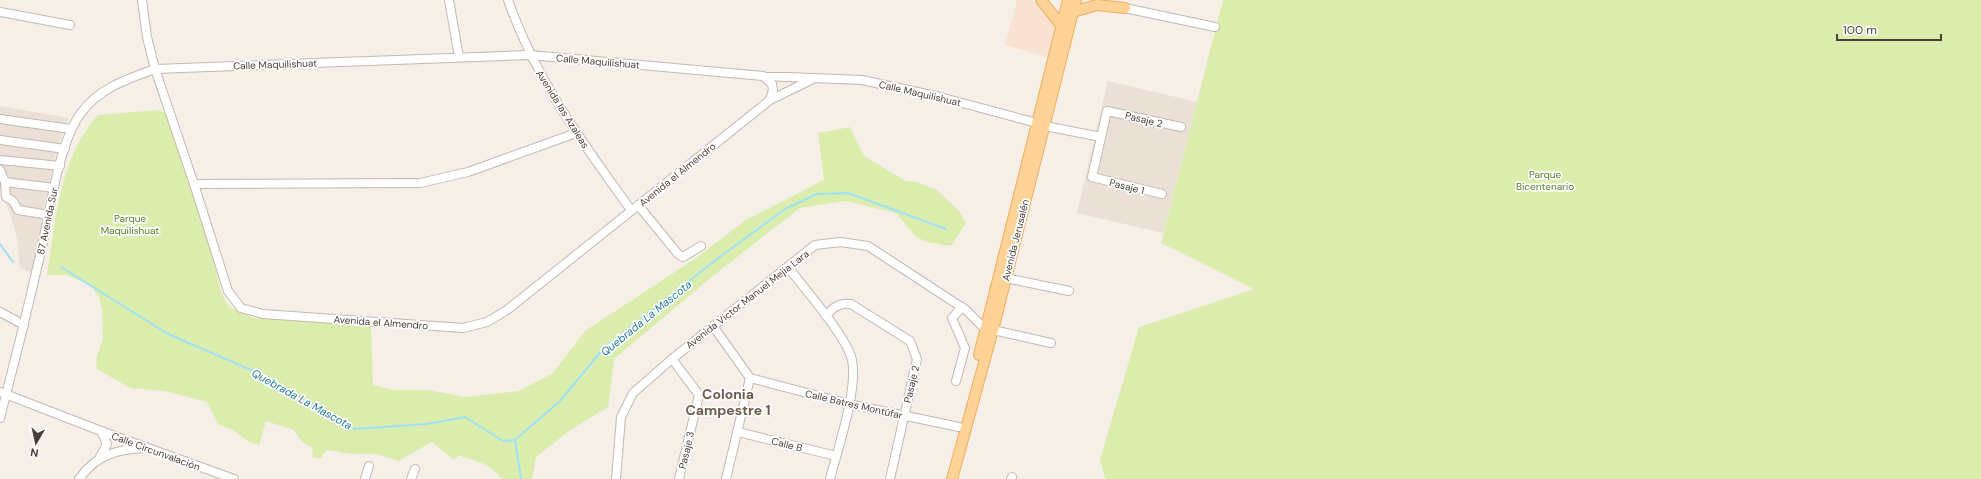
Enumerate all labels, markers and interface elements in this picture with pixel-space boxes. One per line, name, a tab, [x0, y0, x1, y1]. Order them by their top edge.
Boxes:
scale bar	[1837, 16, 1941, 42]
text: 100 m	[1843, 22, 1877, 38]
street label: Calle Maquilishuat	[556, 51, 640, 72]
street label: Calle Maquilishuat	[233, 57, 317, 72]
street label: Avenida las Azaleas	[533, 68, 592, 151]
street label: Calle Maquilishuat	[877, 78, 962, 109]
street label: Pasaje 2	[1124, 109, 1164, 130]
street label: Avenida el Almendro	[636, 139, 718, 209]
park label: Parque Bicentenario	[1516, 168, 1574, 193]
street label: Pasaje 1	[1108, 176, 1146, 197]
street label: 87 Avenida Sur	[34, 186, 61, 256]
street label: Avenida Jerusalén	[999, 198, 1032, 282]
park label: Parque Maquilishuat	[101, 212, 159, 237]
street label: Avenida Victor Manuel Mejia Lara	[683, 247, 812, 352]
water label: Quebrada La Mascota	[598, 277, 694, 359]
street label: Avenida el Almendro	[333, 313, 429, 332]
street label: Pasaje 2	[901, 364, 922, 404]
water label: Quebrada La Mascota	[249, 366, 355, 432]
district label: Colonia Campestre 1	[685, 385, 771, 419]
street label: Calle Batres Montúfar	[804, 387, 904, 422]
north arrow	[16, 423, 56, 463]
street label: Calle Circunvalación	[110, 429, 202, 474]
street label: Pasaje 3	[676, 430, 697, 470]
street label: Calle B	[770, 434, 804, 455]
text: N	[29, 445, 39, 460]

